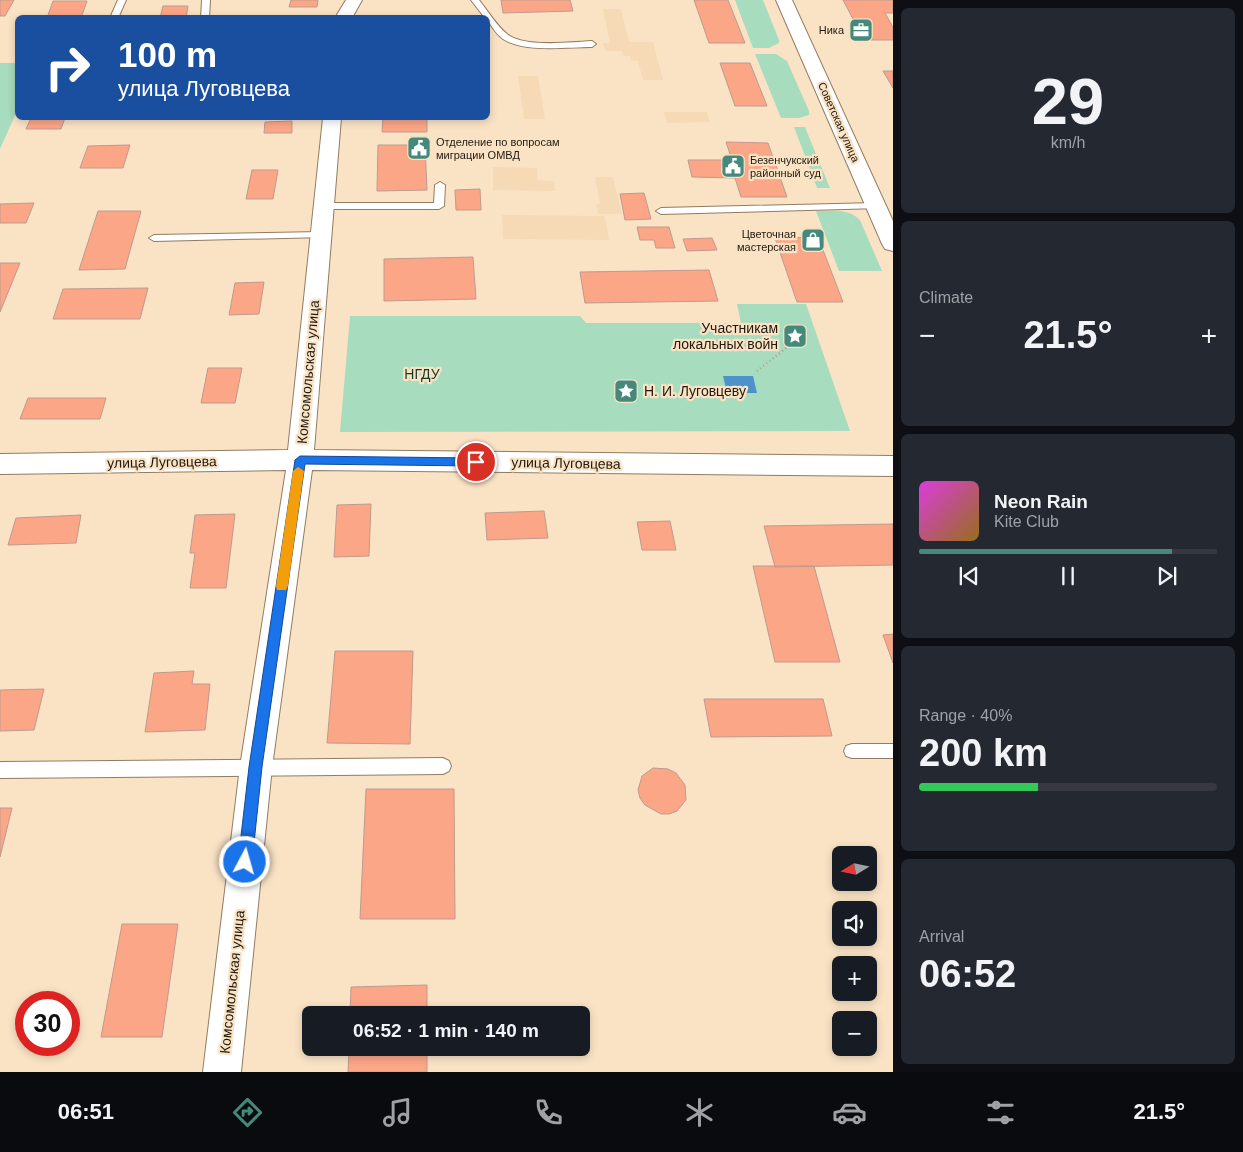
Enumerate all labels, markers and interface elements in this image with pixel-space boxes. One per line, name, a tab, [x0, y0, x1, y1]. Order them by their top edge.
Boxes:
office icon: Ника	[848, 17, 874, 43]
place label: Ника	[819, 24, 845, 36]
icon: right	[35, 35, 100, 100]
text: 100 m	[118, 35, 217, 74]
text: 29	[1032, 65, 1104, 138]
text: улица Луговцева	[118, 76, 290, 101]
street label: Советская улица	[816, 80, 862, 165]
text: km/h	[1051, 134, 1085, 151]
public building icon: Отделение по вопросам миграции ОМВД	[406, 135, 432, 161]
place label: Отделение по вопросам миграции ОМВД	[436, 136, 560, 161]
public building icon: Безенчукский районный суд	[720, 153, 746, 179]
place label: Безенчукский районный суд	[750, 154, 821, 179]
shop icon: Цветочная мастерская	[800, 227, 826, 253]
place label: Цветочная мастерская	[737, 228, 796, 253]
text: Climate	[919, 289, 973, 306]
street label: Комсомольская улица	[294, 299, 322, 445]
text: 21.5°	[1023, 314, 1113, 356]
place label: Участникам локальных войн	[673, 320, 778, 352]
text: −	[919, 320, 935, 351]
text: +	[1201, 320, 1217, 351]
place icon: Участникам локальных войн	[782, 323, 808, 349]
park label: НГДУ	[404, 366, 440, 382]
place icon: Н. И. Луговцеву	[613, 378, 639, 404]
place label: Н. И. Луговцеву	[644, 383, 746, 399]
pin	[455, 441, 497, 483]
icon: arrive	[462, 448, 490, 476]
street label: улица Луговцева	[107, 453, 217, 471]
street label: улица Луговцева	[511, 454, 621, 472]
text: Neon Rain	[994, 491, 1088, 512]
text: Kite Club	[994, 513, 1059, 530]
icon: previous	[955, 562, 983, 590]
icon: pause	[1054, 562, 1082, 590]
icon: next	[1153, 562, 1181, 590]
text: Range · 40%	[919, 707, 1012, 724]
text: 200 km	[919, 732, 1048, 774]
position arrow	[218, 835, 270, 887]
north arrow	[832, 846, 878, 891]
map controls	[832, 846, 877, 1056]
button: sound	[832, 901, 877, 946]
street label: Комсомольская улица	[217, 909, 248, 1055]
text: Arrival	[919, 928, 964, 945]
text: 06:52	[919, 953, 1016, 995]
button: +	[832, 956, 877, 1001]
speed limit sign: 30	[15, 991, 80, 1056]
button: −	[832, 1011, 877, 1056]
text: 06:52 · 1 min · 140 m	[353, 1020, 539, 1041]
icon: directions	[230, 1095, 265, 1130]
icon: music	[380, 1095, 415, 1130]
icon: phone	[531, 1095, 566, 1130]
icon: climate	[682, 1095, 717, 1130]
icon: car	[832, 1095, 867, 1130]
icon: filters	[983, 1095, 1018, 1130]
text: 06:51	[58, 1099, 114, 1124]
text: 21.5°	[1133, 1099, 1185, 1124]

